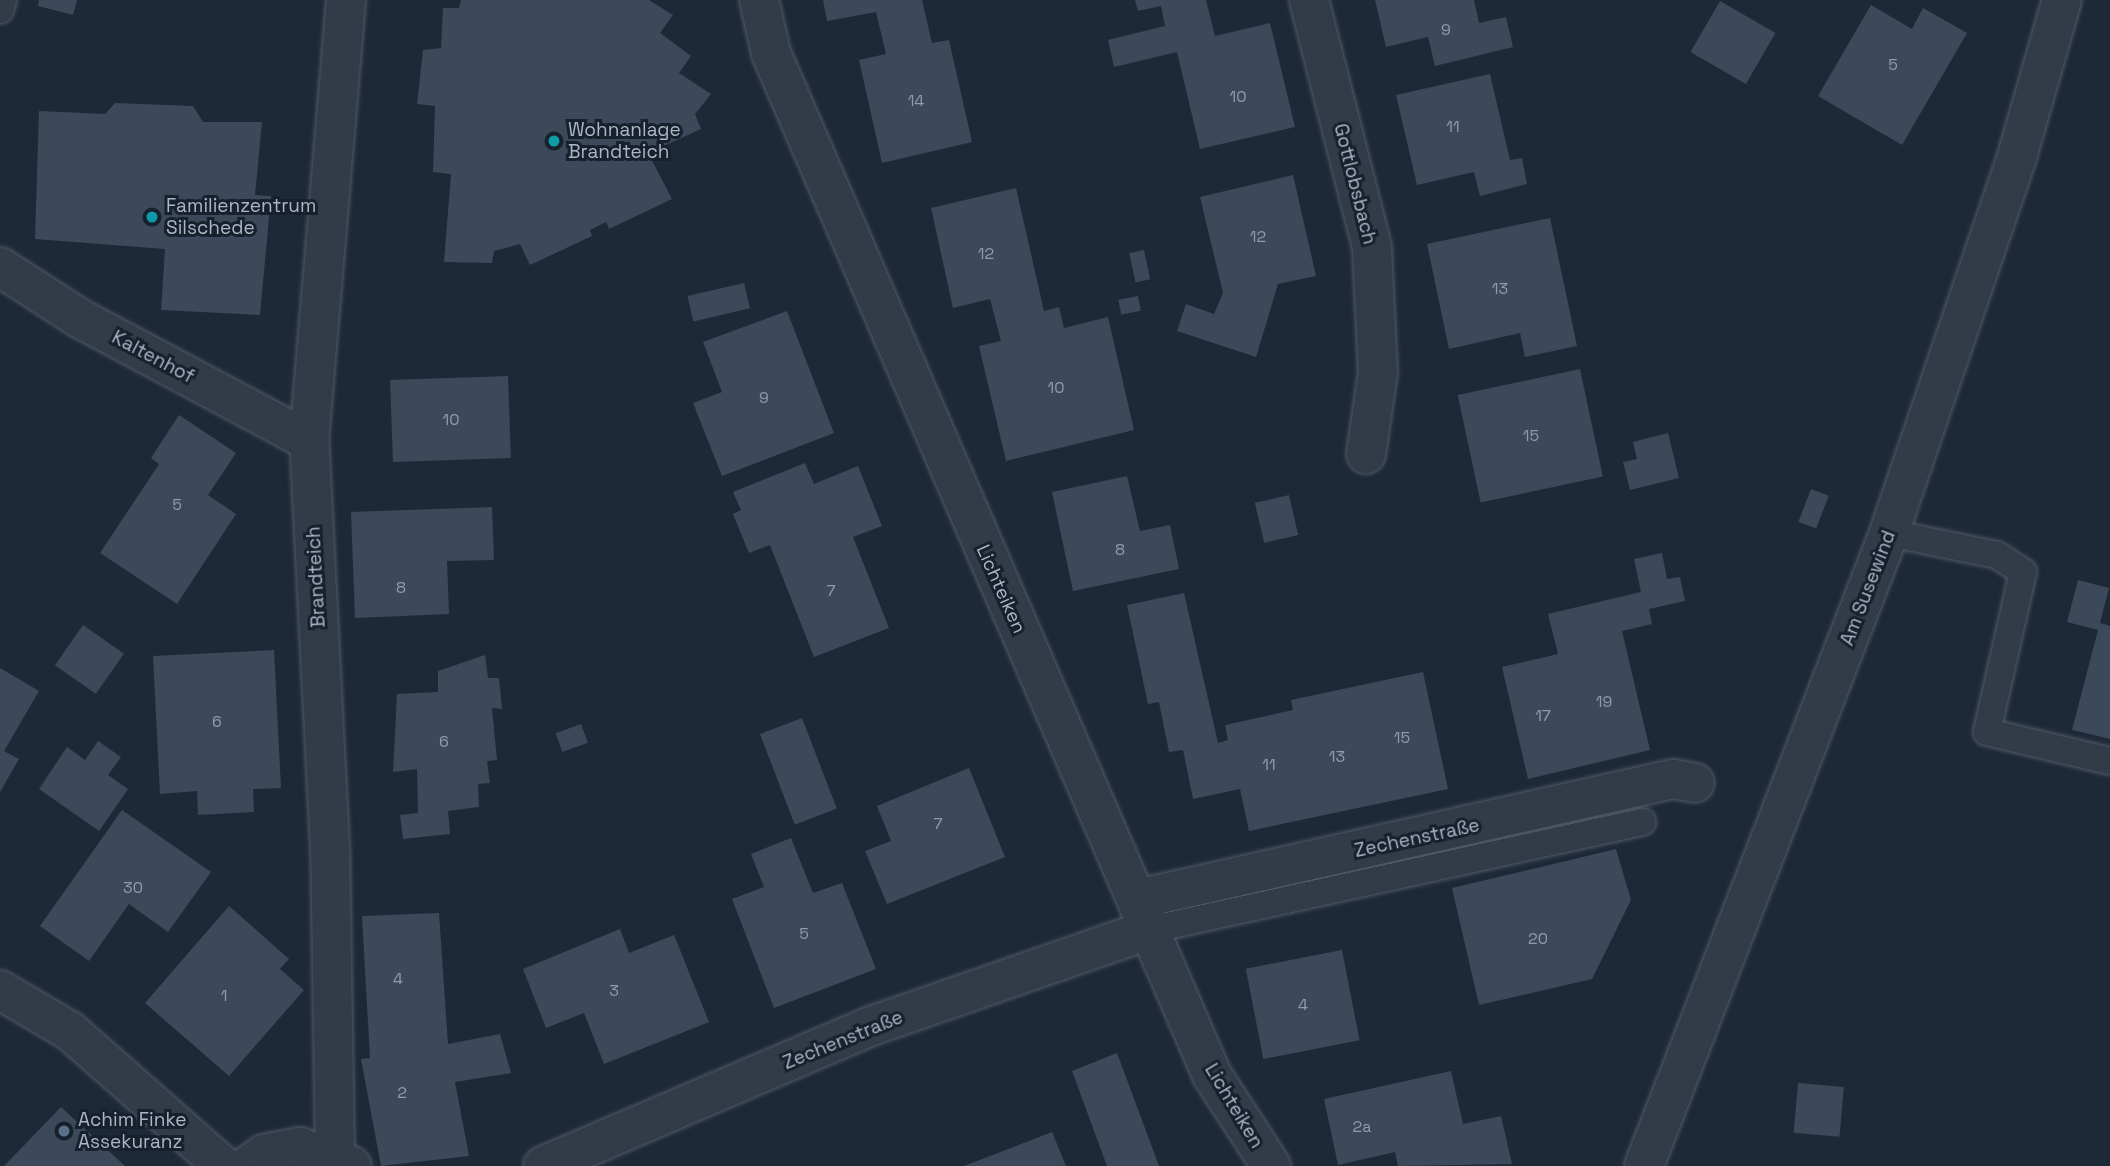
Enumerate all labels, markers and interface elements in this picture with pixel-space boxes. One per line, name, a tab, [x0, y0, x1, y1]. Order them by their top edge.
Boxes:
house number: 9	[1441, 20, 1451, 40]
house number: 5	[1888, 55, 1898, 75]
house number: 10	[1230, 87, 1246, 107]
house number: 14	[908, 91, 924, 111]
house number: 11	[1446, 117, 1460, 137]
place label: Wohnanlage Brandteich	[568, 119, 681, 163]
street label: Gottlobsbach	[1329, 121, 1381, 247]
marker: Wohnanlage Brandteich	[546, 133, 562, 149]
place label: Familienzentrum Silschede	[166, 195, 316, 239]
marker: Familienzentrum Silschede	[144, 209, 160, 225]
house number: 12	[1250, 227, 1266, 247]
house number: 12	[978, 244, 994, 264]
house number: 13	[1492, 279, 1508, 299]
street label: Kaltenhof	[108, 326, 198, 388]
house number: 10	[1048, 378, 1064, 398]
house number: 9	[759, 388, 769, 408]
house number: 10	[443, 410, 459, 430]
house number: 15	[1523, 426, 1539, 446]
house number: 5	[172, 495, 182, 515]
street label: Brandteich	[302, 526, 330, 628]
street label: Am Susewind	[1836, 527, 1900, 649]
house number: 8	[1115, 540, 1125, 560]
street label: Lichteiken	[971, 541, 1031, 637]
house number: 8	[396, 578, 406, 598]
house number: 7	[826, 581, 836, 601]
house number: 19	[1596, 692, 1612, 712]
house number: 17	[1535, 706, 1551, 726]
house number: 6	[212, 712, 222, 732]
house number: 15	[1394, 728, 1410, 748]
house number: 6	[439, 732, 449, 752]
house number: 13	[1329, 747, 1345, 767]
house number: 11	[1262, 755, 1276, 775]
house number: 7	[933, 814, 943, 834]
street label: Zechenstraße	[1352, 814, 1482, 862]
house number: 30	[123, 878, 143, 898]
house number: 5	[799, 924, 809, 944]
house number: 20	[1528, 929, 1548, 949]
house number: 4	[393, 969, 403, 989]
house number: 3	[609, 981, 619, 1001]
house number: 1	[221, 986, 227, 1006]
house number: 4	[1298, 995, 1308, 1015]
street label: Zechenstraße	[780, 1006, 906, 1074]
street label: Lichteiken	[1200, 1060, 1268, 1152]
house number: 2	[397, 1083, 407, 1103]
place label: Achim Finke Assekuranz	[78, 1109, 186, 1153]
house number: 2a	[1353, 1117, 1371, 1137]
marker: Achim Finke Assekuranz	[56, 1123, 72, 1139]

